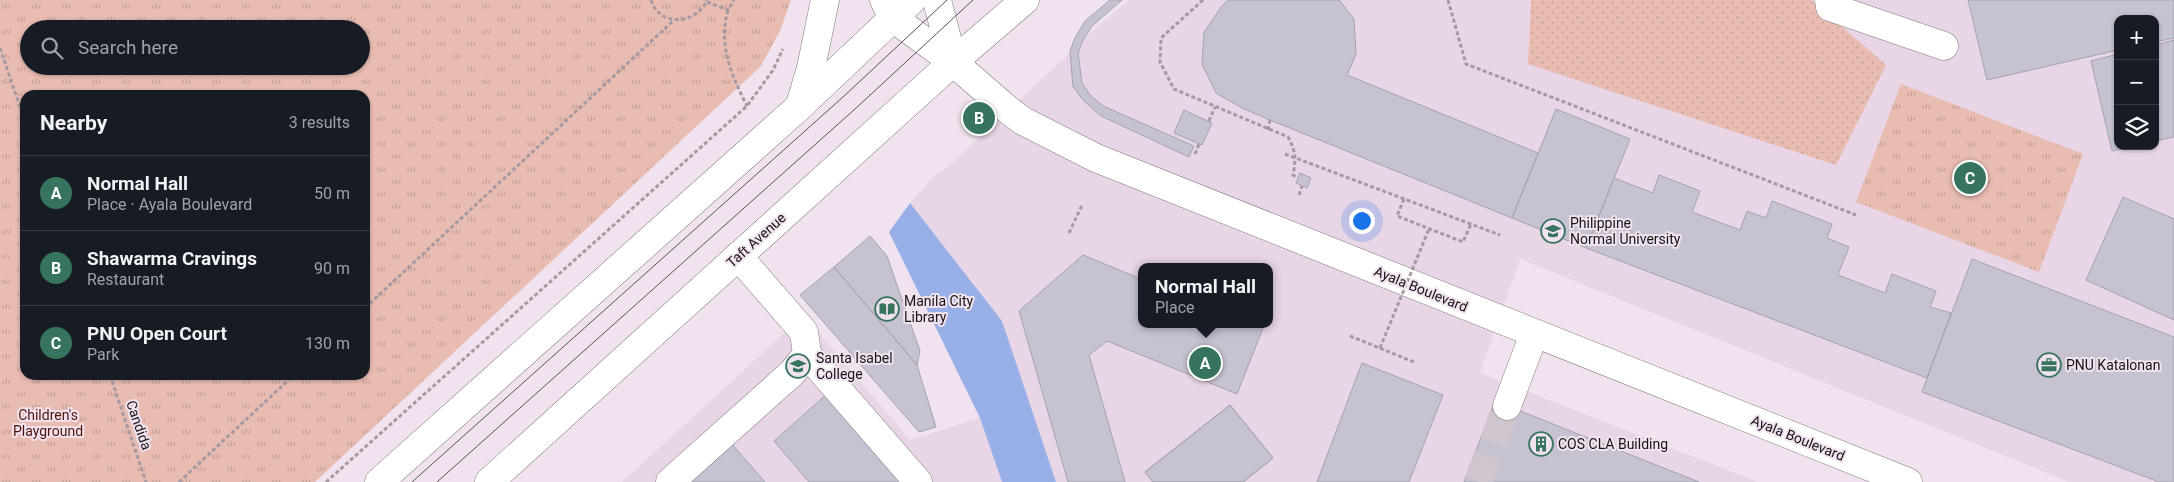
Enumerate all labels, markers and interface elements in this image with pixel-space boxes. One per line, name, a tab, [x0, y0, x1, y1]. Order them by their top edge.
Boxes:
map controls	[2114, 15, 2159, 150]
button: +	[2114, 15, 2159, 60]
search box	[20, 20, 370, 75]
icon: search	[38, 34, 66, 62]
text: Search here	[78, 36, 178, 59]
button: −	[2114, 60, 2159, 105]
pin: B	[963, 99, 995, 137]
button: layers	[2114, 105, 2159, 150]
text: Nearby	[40, 111, 107, 135]
text: 3 results	[289, 113, 350, 132]
pin: C	[1954, 159, 1986, 197]
text: Normal Hall	[87, 172, 188, 195]
text: A	[51, 184, 61, 203]
text: 50 m	[314, 184, 350, 203]
text: Place · Ayala Boulevard	[87, 195, 252, 214]
your location	[1349, 208, 1375, 234]
street label: Taft Avenue	[723, 209, 789, 271]
place label: Philippine Normal University	[1570, 215, 1681, 247]
school or university icon: Philippine Normal University	[1540, 218, 1566, 244]
text: Shawarma Cravings	[87, 247, 257, 270]
text: B	[51, 259, 61, 278]
text: 90 m	[314, 259, 350, 278]
popup	[1138, 263, 1273, 328]
street label: Ayala Boulevard	[1372, 263, 1470, 315]
text: Restaurant	[87, 270, 164, 289]
text: Normal Hall	[1155, 275, 1256, 298]
place label: Manila City Library	[904, 293, 974, 325]
library icon: Manila City Library	[874, 296, 900, 322]
text: Place	[1155, 298, 1194, 317]
text: PNU Open Court	[87, 322, 227, 345]
text: C	[51, 334, 61, 353]
text: 130 m	[305, 334, 350, 353]
pin: A	[1189, 344, 1221, 382]
text: Park	[87, 345, 119, 364]
place label: Santa Isabel College	[816, 350, 893, 382]
office icon: PNU Katalonan	[2036, 352, 2062, 378]
school or university icon: Santa Isabel College	[785, 353, 811, 379]
place label: PNU Katalonan	[2066, 357, 2160, 373]
street label: Candida	[123, 398, 155, 452]
park label: Children's Playground	[13, 407, 83, 439]
street label: Ayala Boulevard	[1749, 412, 1847, 464]
building icon: COS CLA Building	[1528, 431, 1554, 457]
place label: COS CLA Building	[1558, 436, 1668, 452]

